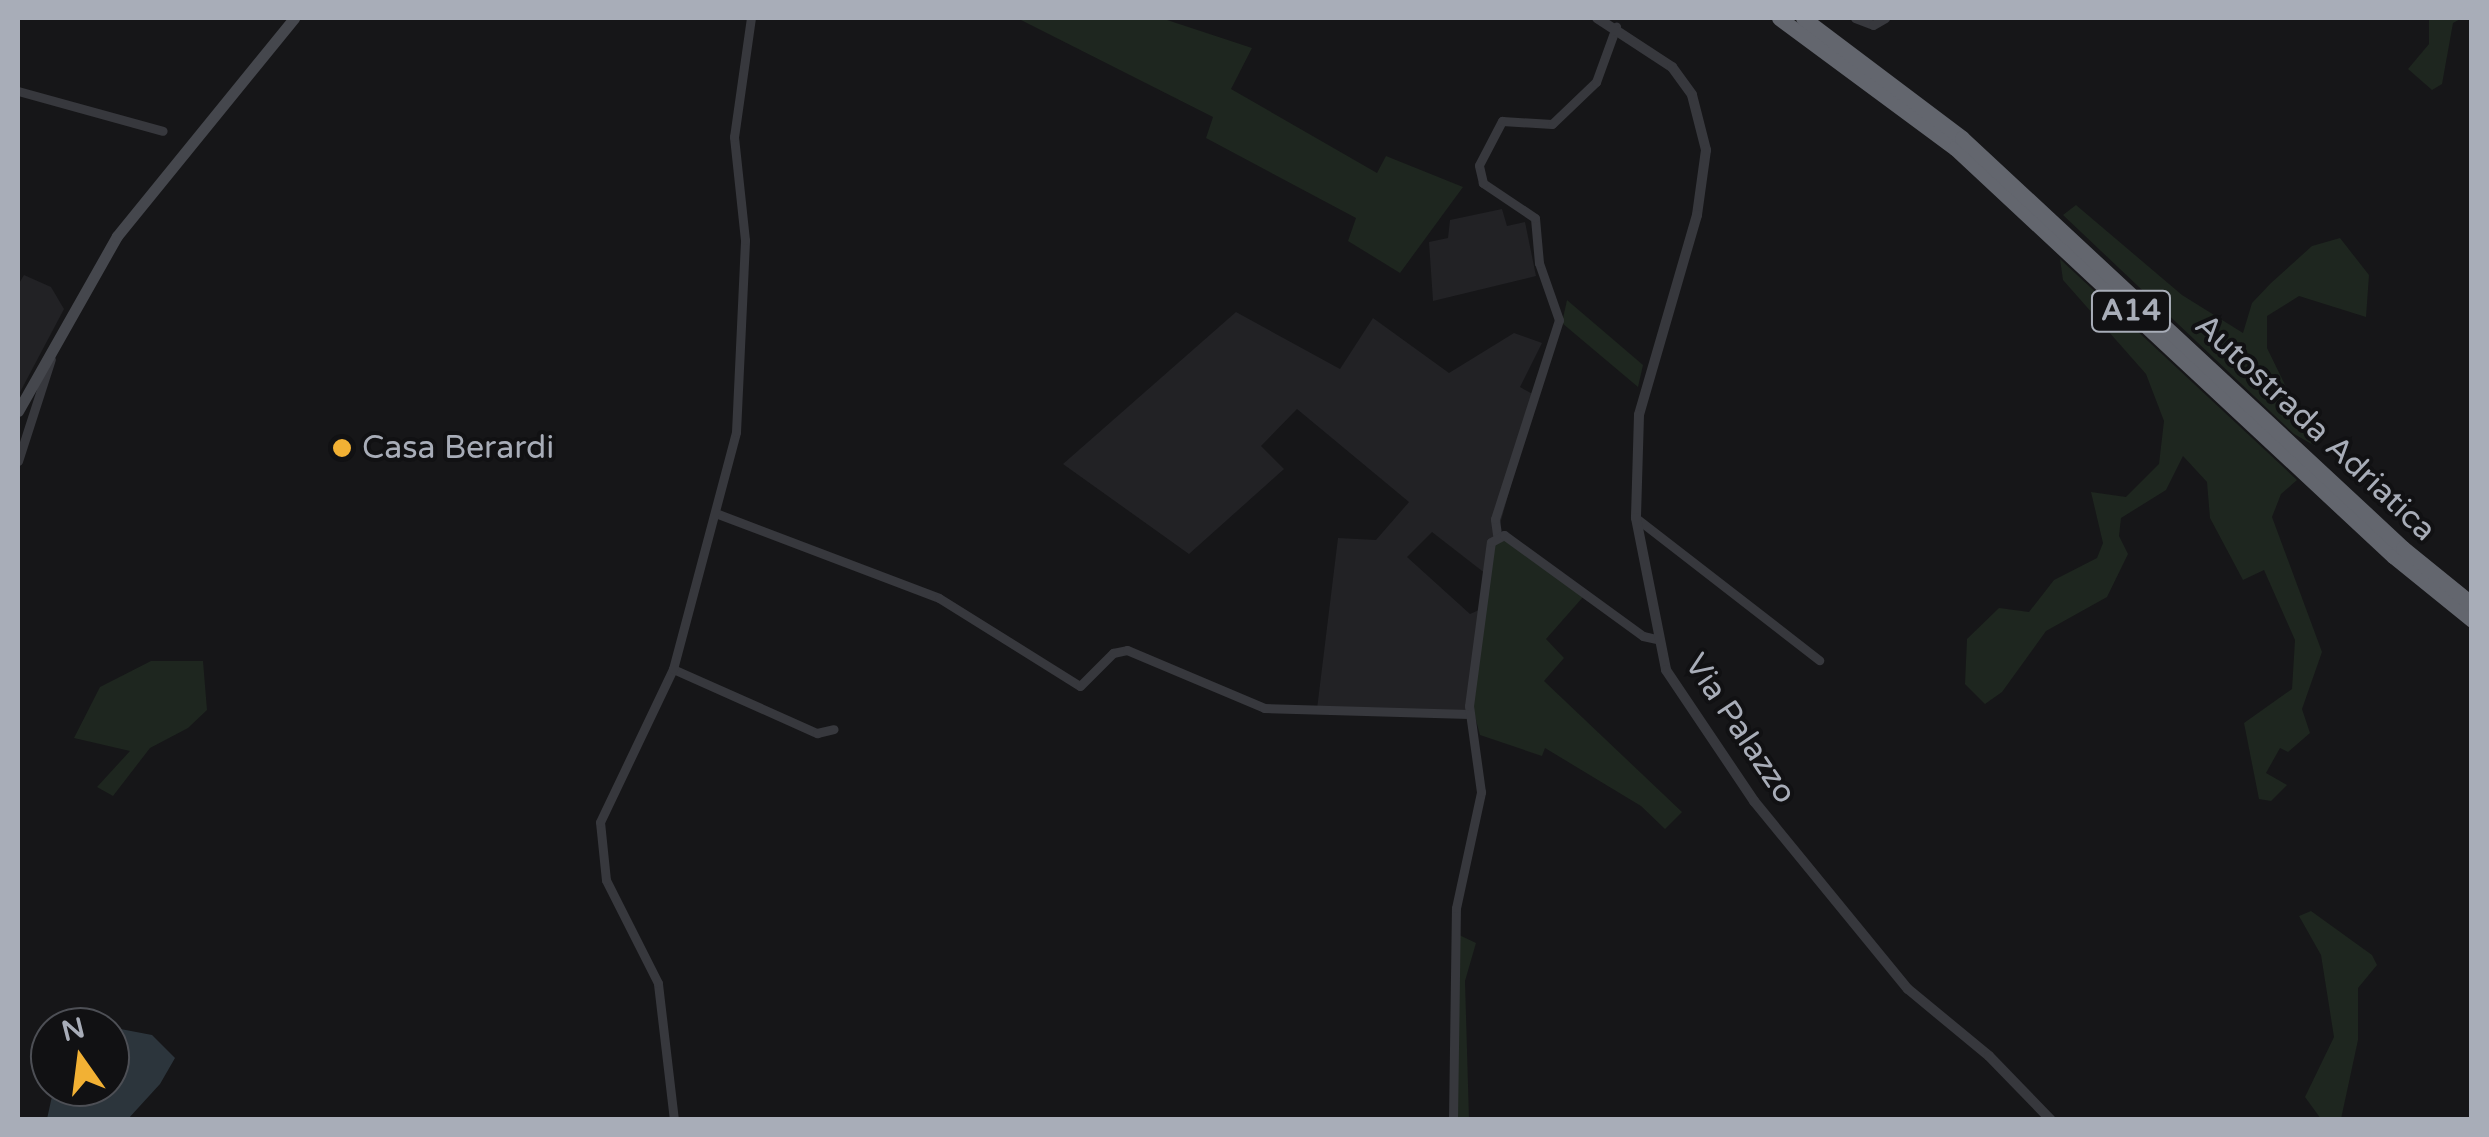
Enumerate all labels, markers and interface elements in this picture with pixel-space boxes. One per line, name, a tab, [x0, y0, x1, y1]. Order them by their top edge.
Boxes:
road number: A14	[2088, 286, 2174, 336]
street label: Autostrada Adriatica	[2187, 306, 2443, 550]
place label: Casa Berardi	[362, 429, 554, 467]
marker: Casa Berardi	[331, 437, 353, 459]
street label: Via Palazzo	[1676, 647, 1804, 811]
north arrow	[30, 1007, 130, 1107]
text: N	[58, 1011, 88, 1049]

